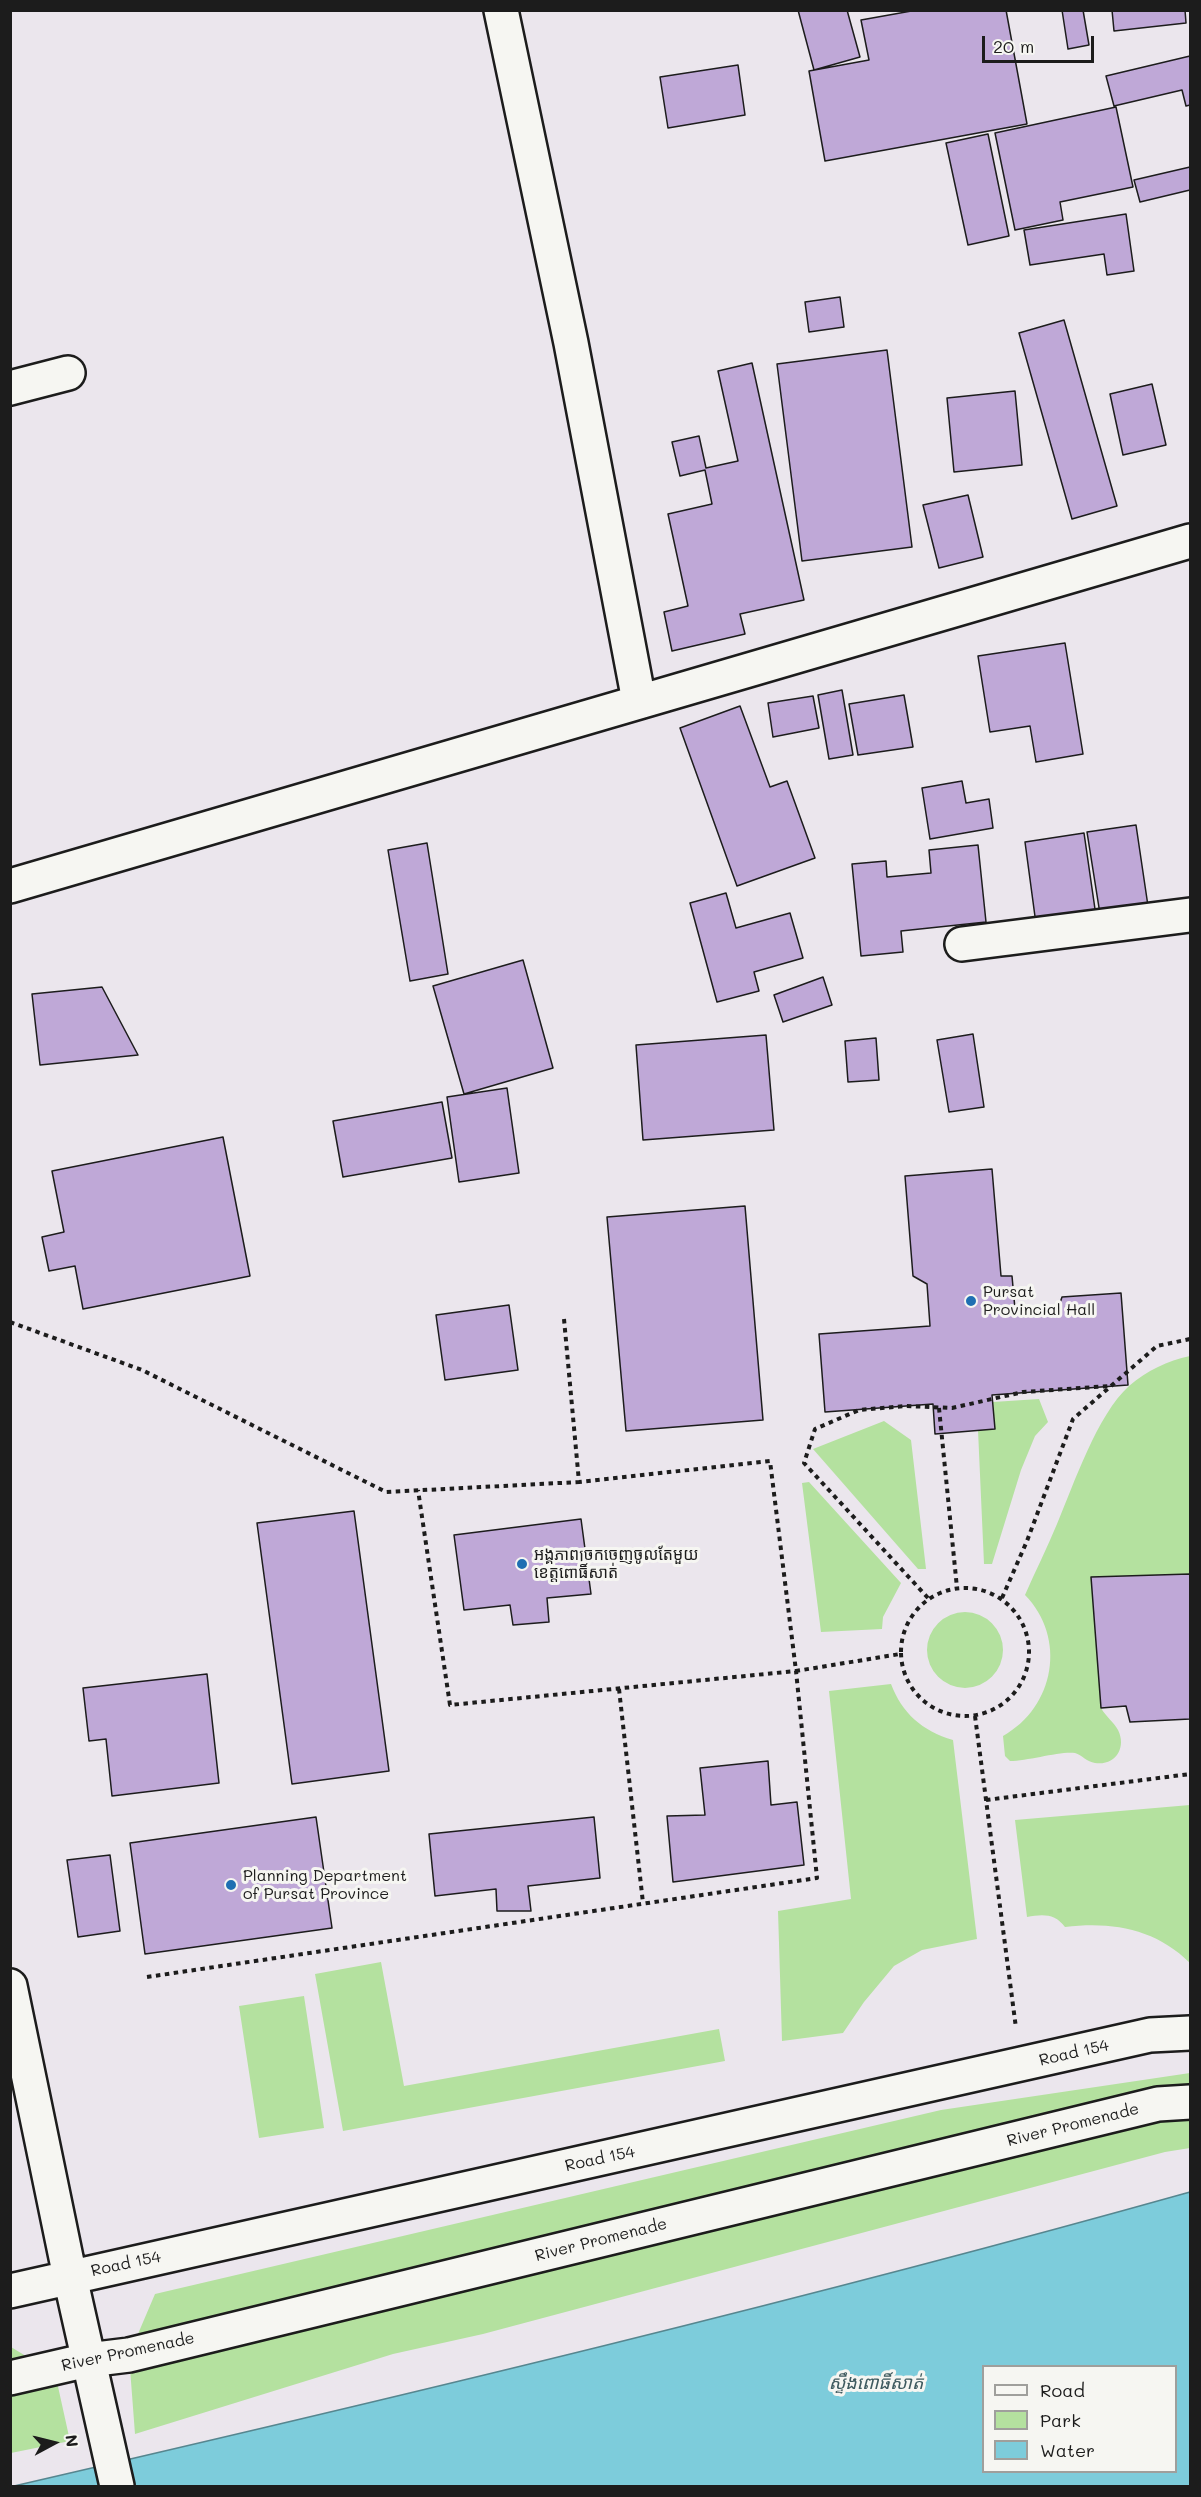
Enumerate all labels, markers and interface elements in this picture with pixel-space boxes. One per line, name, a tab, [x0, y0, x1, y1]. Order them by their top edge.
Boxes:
scale bar	[985, 24, 1098, 62]
text: 20 m	[993, 34, 1034, 58]
place label: Pursat Provincial Hall	[983, 1282, 1095, 1320]
marker: Pursat Provincial Hall	[964, 1294, 978, 1308]
place label: អង្គភាពច្រកចេញចូលតែមួយ ខេត្តពោធិ៍សាត់	[534, 1545, 698, 1583]
marker: អង្គភាពច្រកចេញចូលតែមួយ ខេត្តពោធិ៍សាត់	[515, 1557, 529, 1571]
place label: Planning Department of Pursat Province	[243, 1866, 407, 1904]
marker: Planning Department of Pursat Province	[224, 1878, 238, 1892]
street label: Road 154	[1037, 2036, 1111, 2070]
street label: River Promenade	[1005, 2099, 1141, 2151]
street label: Road 154	[563, 2142, 637, 2176]
street label: River Promenade	[533, 2214, 669, 2266]
street label: Road 154	[89, 2247, 163, 2281]
street label: River Promenade	[60, 2329, 196, 2375]
legend	[982, 2365, 1177, 2473]
water label: ស្ទឹងពោធិ៍សាត់	[829, 2372, 923, 2394]
text: Road	[1040, 2378, 1085, 2402]
text: Park	[1040, 2408, 1081, 2432]
north arrow	[24, 2413, 84, 2473]
text: N	[61, 2433, 84, 2448]
text: Water	[1040, 2438, 1095, 2462]

